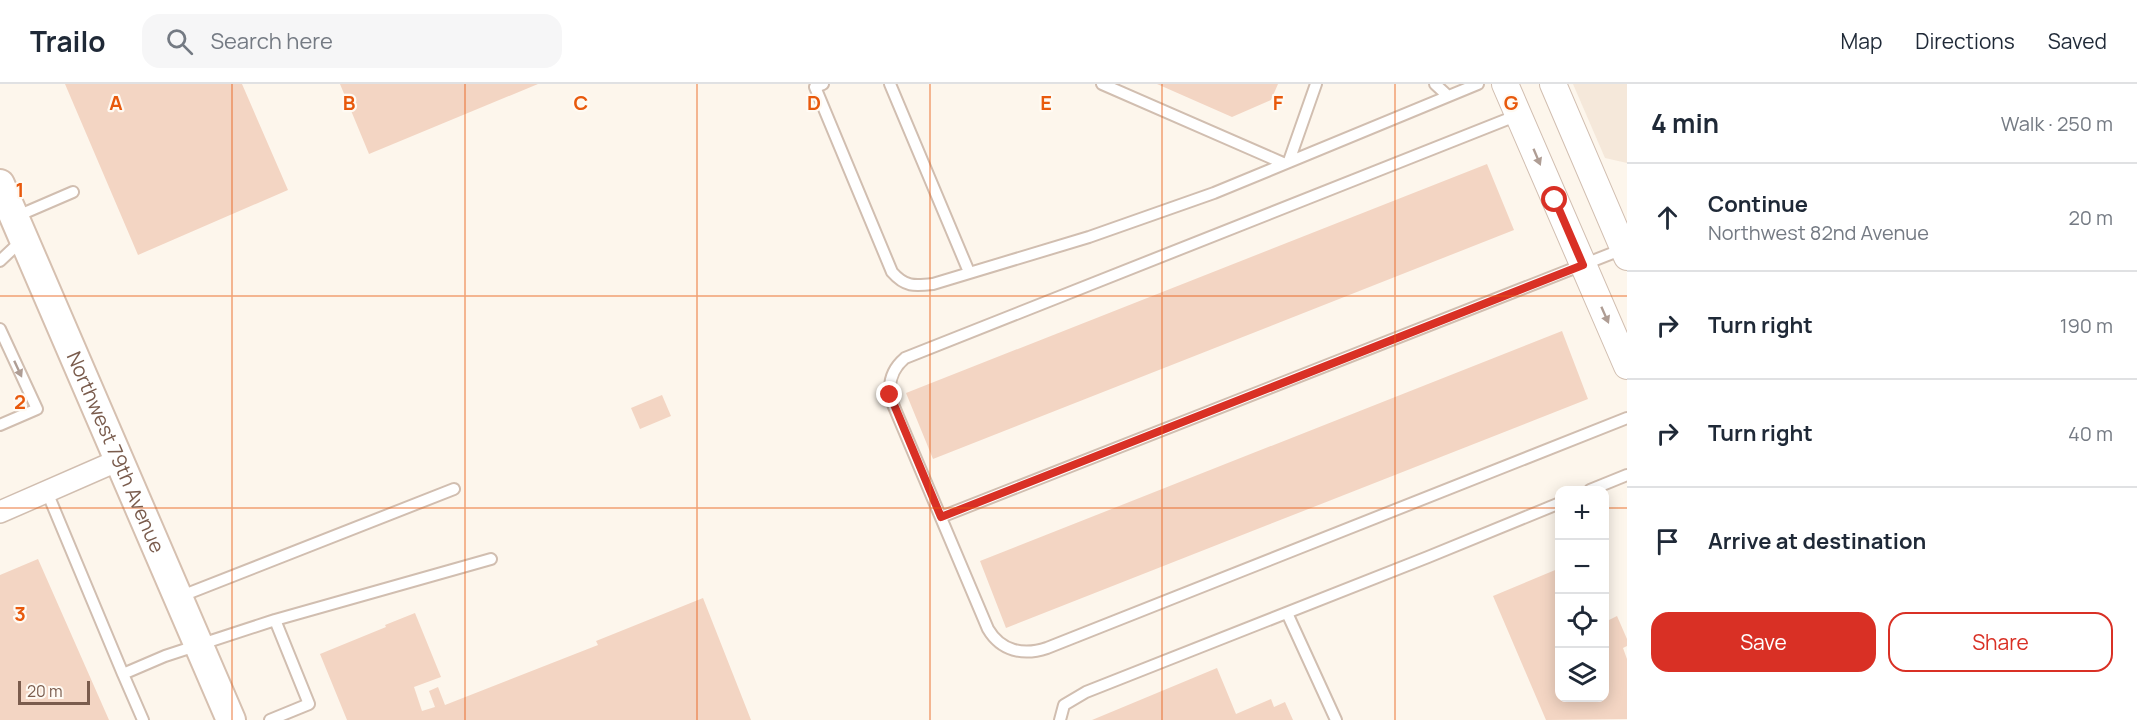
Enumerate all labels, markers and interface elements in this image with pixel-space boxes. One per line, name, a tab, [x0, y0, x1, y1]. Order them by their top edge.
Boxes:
search box	[142, 14, 562, 68]
text: Trailo	[30, 22, 106, 60]
icon: search	[163, 25, 196, 58]
text: Search here	[211, 26, 333, 56]
text: Map	[1841, 27, 1882, 55]
text: Directions	[1915, 27, 2015, 55]
text: Saved	[2048, 27, 2107, 55]
text: A	[109, 89, 123, 116]
text: B	[343, 89, 356, 116]
text: C	[574, 89, 588, 116]
text: D	[807, 89, 821, 116]
text: E	[1040, 89, 1052, 116]
text: F	[1273, 89, 1284, 116]
text: G	[1504, 89, 1519, 116]
text: 4 min	[1651, 105, 1719, 141]
text: Walk · 250 m	[2001, 110, 2113, 137]
one-way arrow	[1533, 148, 1542, 166]
text: 1	[16, 176, 24, 203]
route start	[1541, 186, 1567, 212]
text: Continue	[1708, 189, 1808, 219]
icon: ahead	[1651, 201, 1684, 234]
text: 20 m	[2068, 204, 2113, 231]
text: Northwest 82nd Avenue	[1708, 219, 1929, 246]
one-way arrow	[1600, 307, 1610, 325]
icon: right	[1651, 309, 1684, 342]
text: Turn right	[1708, 310, 1813, 340]
text: 190 m	[2060, 312, 2113, 339]
street label: Northwest 79th Avenue	[61, 347, 171, 557]
one-way arrow	[14, 361, 23, 378]
route end	[876, 381, 902, 407]
text: 2	[14, 388, 26, 415]
icon: right	[1651, 417, 1684, 450]
text: Turn right	[1708, 418, 1813, 448]
text: 40 m	[2068, 420, 2113, 447]
map controls	[1555, 486, 1609, 702]
button: +	[1555, 486, 1609, 540]
icon: arrive	[1651, 525, 1684, 558]
text: Arrive at destination	[1708, 526, 1926, 556]
button: −	[1555, 540, 1609, 594]
button: locate	[1555, 594, 1609, 648]
text: 3	[14, 600, 26, 627]
button: Save	[1651, 612, 1876, 672]
button: Share	[1888, 612, 2113, 672]
button: layers	[1555, 648, 1609, 702]
scale bar	[18, 678, 90, 706]
text: 20 m	[27, 680, 63, 702]

